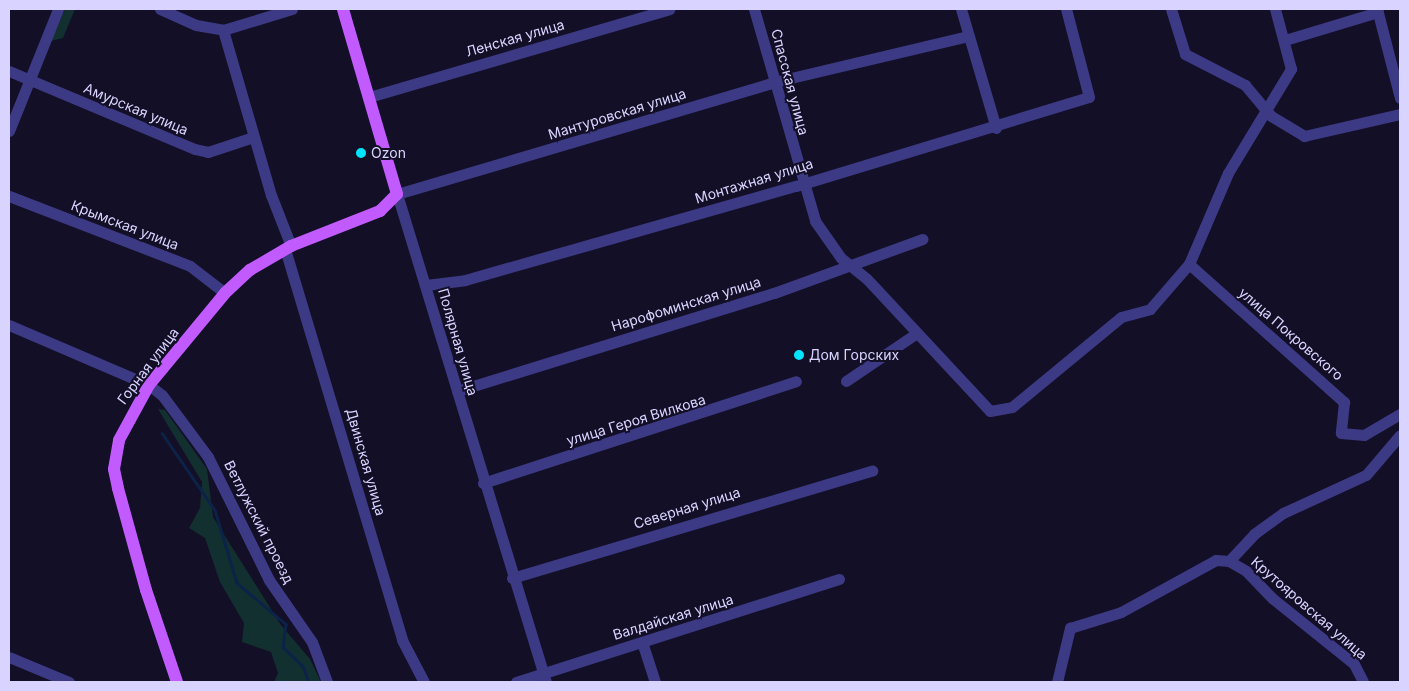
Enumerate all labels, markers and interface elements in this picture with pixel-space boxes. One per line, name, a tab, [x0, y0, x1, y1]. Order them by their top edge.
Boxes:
street label: Ленская улица	[464, 16, 566, 60]
street label: Спасская улица	[768, 27, 812, 137]
street label: Амурская улица	[81, 79, 191, 139]
street label: Мантуровская улица	[546, 85, 688, 143]
place label: Ozon	[371, 145, 406, 161]
marker: Ozon	[355, 147, 367, 159]
street label: Монтажная улица	[693, 155, 815, 207]
street label: Крымская улица	[69, 197, 181, 253]
street label: Нарофоминская улица	[609, 273, 763, 335]
street label: улица Покровского	[1235, 284, 1347, 384]
street label: Полярная улица	[435, 286, 481, 398]
street label: Горная улица	[114, 324, 182, 408]
place label: Дом Горских	[809, 347, 899, 363]
marker: Дом Горских	[793, 349, 805, 361]
street label: улица Героя Вилкова	[564, 391, 708, 449]
street label: Двинская улица	[343, 406, 389, 518]
street label: Ветлужский проезд	[221, 458, 297, 586]
street label: Северная улица	[632, 484, 742, 532]
street label: Крутояровская улица	[1248, 553, 1370, 663]
street label: Валдайская улица	[611, 591, 735, 643]

